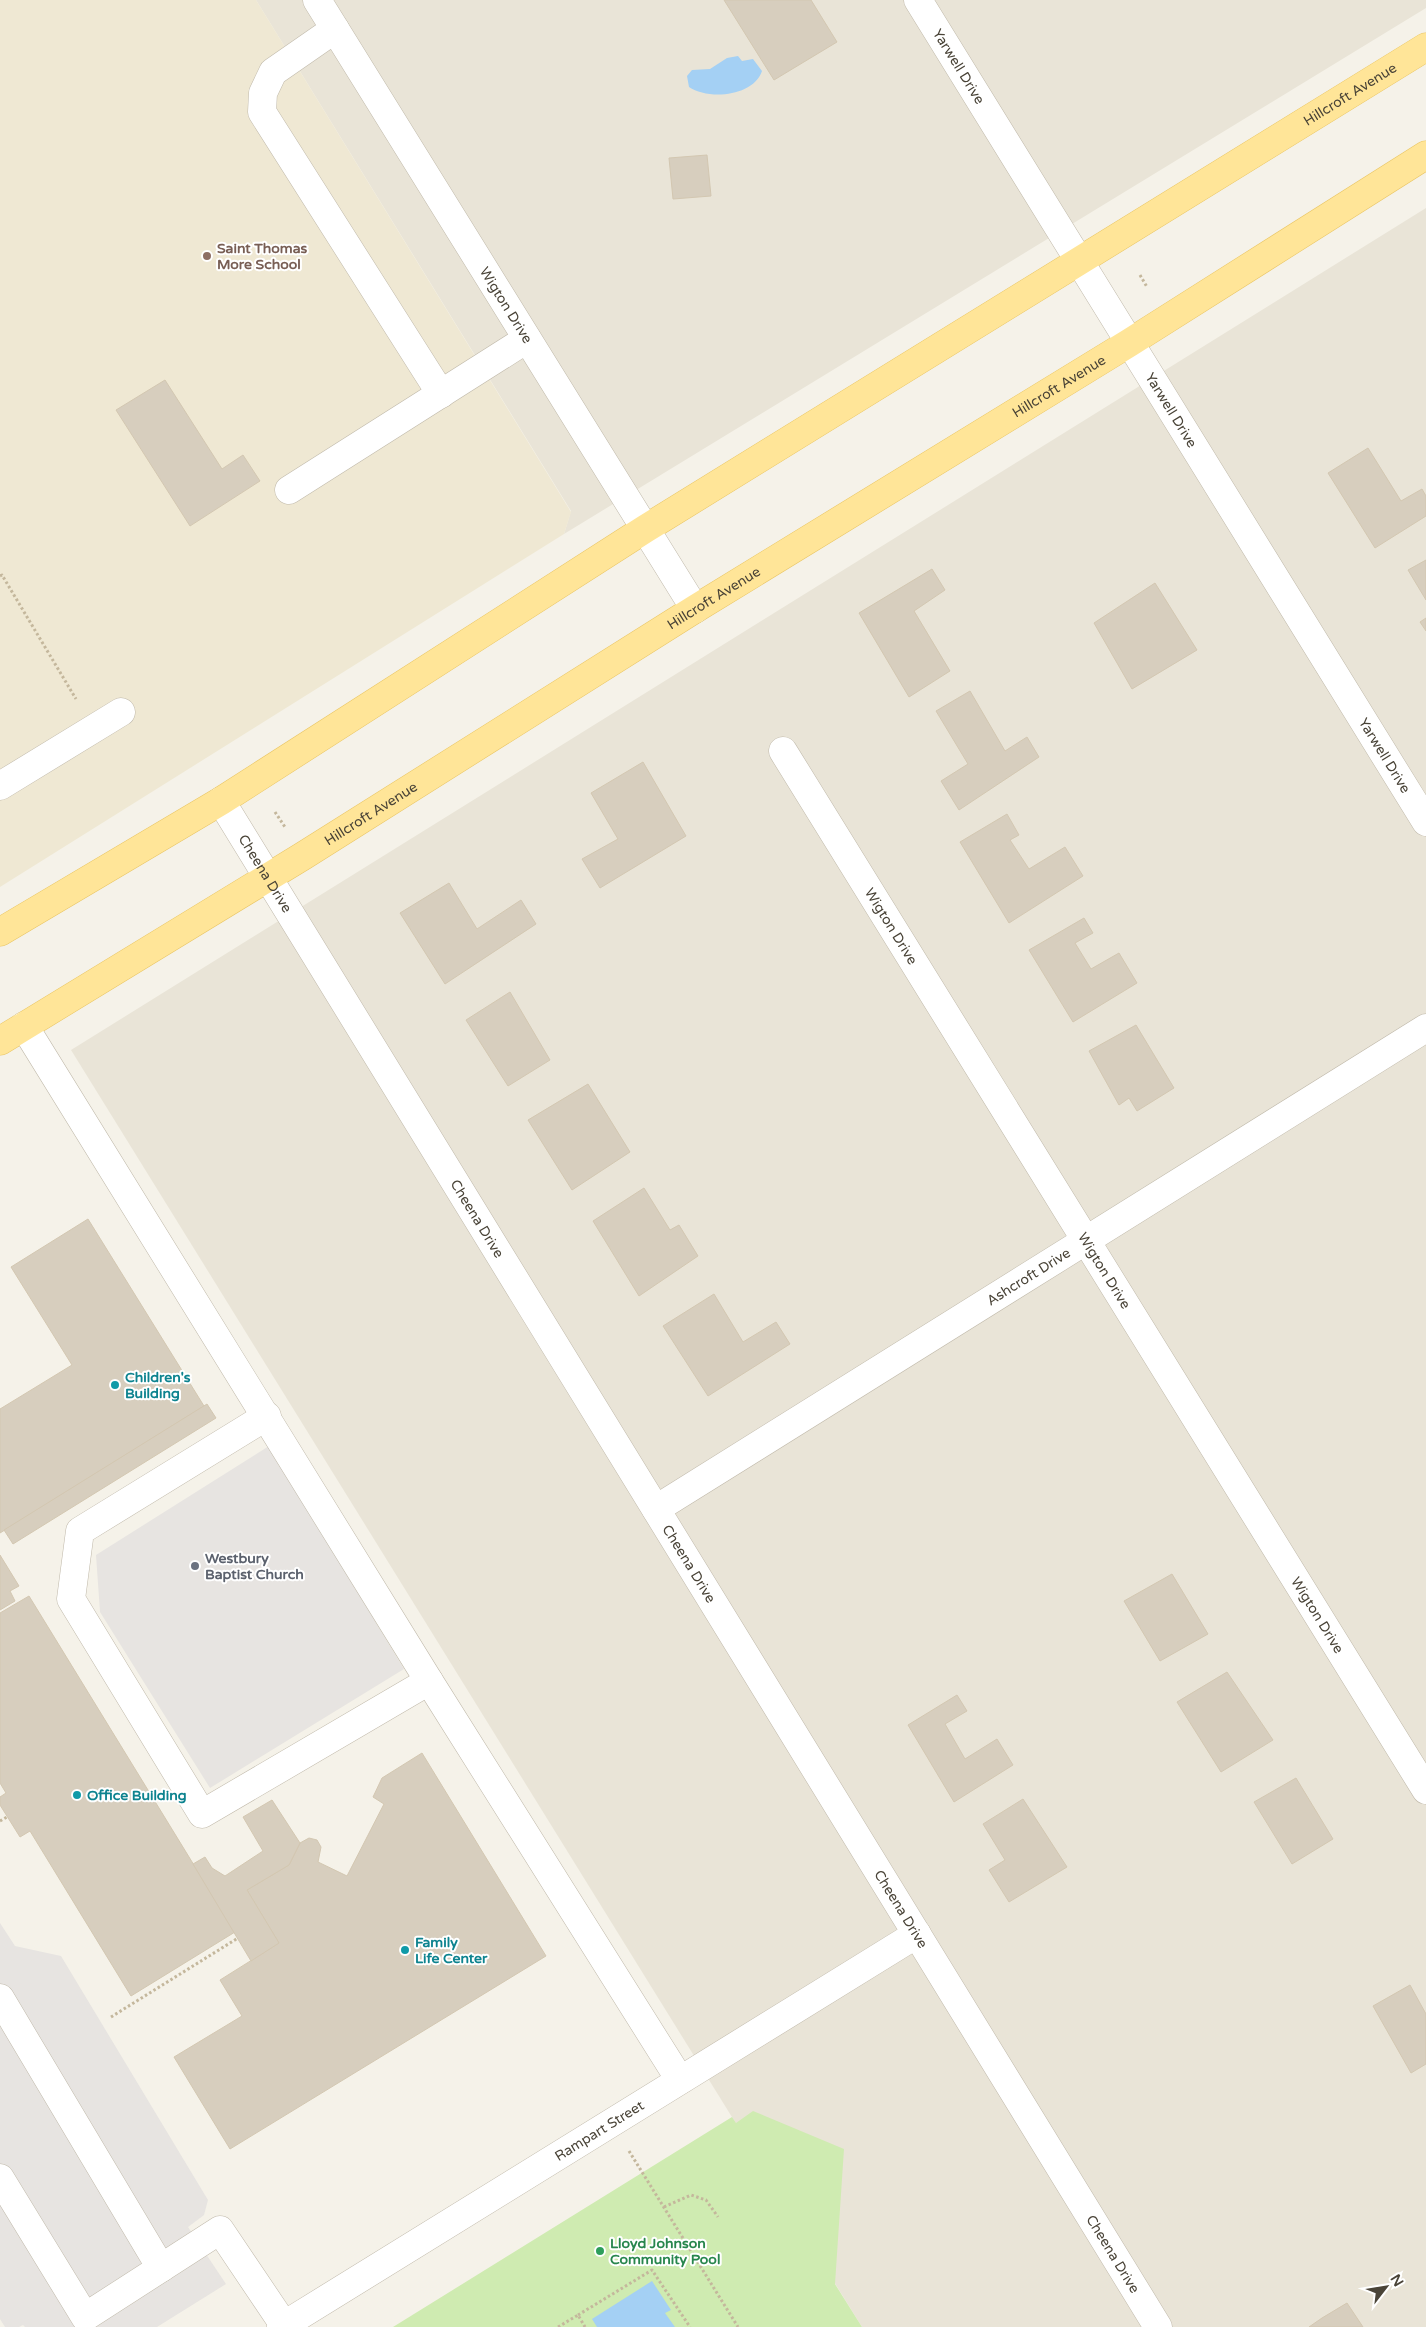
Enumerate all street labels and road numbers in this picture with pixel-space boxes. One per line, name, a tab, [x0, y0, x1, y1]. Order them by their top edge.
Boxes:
street label: Yarwell Drive	[929, 26, 988, 107]
street label: Hillcroft Avenue	[1300, 59, 1400, 130]
street label: Wigton Drive	[476, 264, 536, 347]
street label: Hillcroft Avenue	[1009, 351, 1109, 422]
street label: Yarwell Drive	[1141, 370, 1201, 451]
street label: Hillcroft Avenue	[664, 563, 764, 633]
street label: Yarwell Drive	[1355, 715, 1414, 796]
street label: Hillcroft Avenue	[321, 778, 421, 849]
street label: Cheena Drive	[235, 831, 296, 916]
street label: Wigton Drive	[861, 885, 921, 968]
street label: Cheena Drive	[447, 1177, 507, 1261]
street label: Wigton Drive	[1074, 1229, 1134, 1312]
street label: Ashcroft Drive	[984, 1244, 1074, 1309]
street label: Cheena Drive	[658, 1522, 719, 1606]
street label: Wigton Drive	[1287, 1574, 1347, 1657]
street label: Cheena Drive	[870, 1867, 931, 1951]
street label: Rampart Street	[552, 2096, 648, 2165]
street label: Cheena Drive	[1082, 2212, 1143, 2297]

